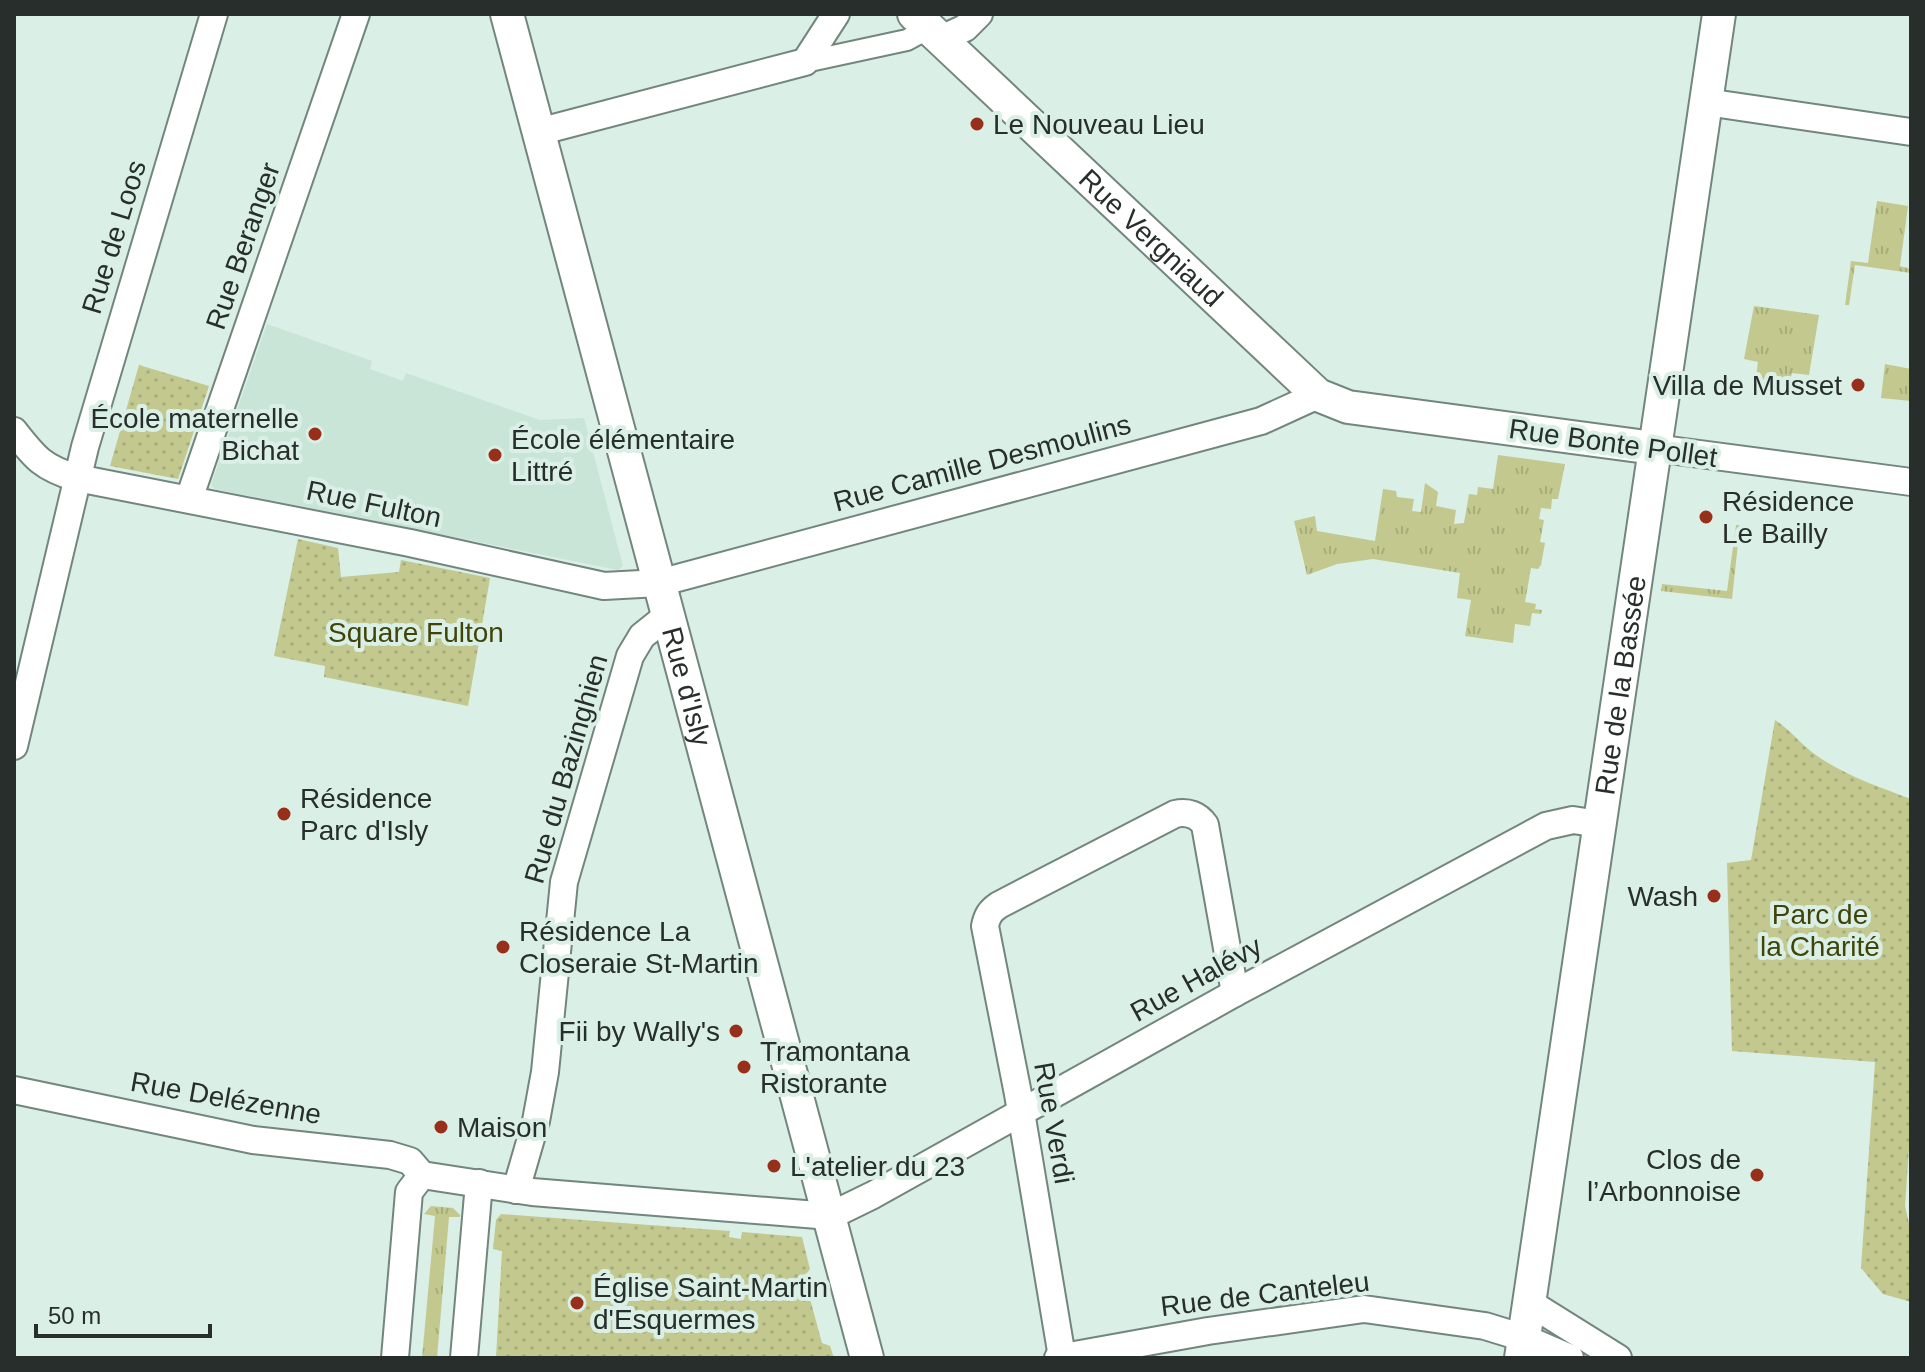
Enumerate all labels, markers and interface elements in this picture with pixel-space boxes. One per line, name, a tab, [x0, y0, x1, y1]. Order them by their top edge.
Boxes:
place label: Le Nouveau Lieu	[993, 109, 1205, 140]
marker: Le Nouveau Lieu	[968, 115, 986, 133]
street label: Rue de Loos	[76, 157, 152, 317]
street label: Rue Beranger	[200, 159, 286, 333]
street label: Rue Vergniaud	[1073, 163, 1229, 313]
place label: Villa de Musset	[1653, 370, 1842, 401]
marker: Villa de Musset	[1849, 376, 1867, 394]
place label: École maternelle Bichat	[90, 403, 299, 466]
street label: Rue Camille Desmoulins	[830, 408, 1134, 518]
street label: Rue Bonte Pollet	[1507, 413, 1719, 473]
place label: École élémentaire Littré	[511, 424, 735, 487]
marker: École maternelle Bichat	[306, 425, 324, 443]
marker: École élémentaire Littré	[486, 446, 504, 464]
street label: Rue Fulton	[304, 475, 444, 533]
place label: Résidence Le Bailly	[1722, 486, 1854, 549]
marker: Résidence Le Bailly	[1697, 508, 1715, 526]
street label: Rue de la Bassée	[1589, 574, 1652, 797]
park label: Square Fulton	[328, 617, 504, 648]
street label: Rue d'Isly	[656, 623, 718, 749]
street label: Rue du Bazinghien	[518, 651, 614, 887]
place label: Résidence Parc d'Isly	[300, 783, 432, 846]
marker: Résidence Parc d'Isly	[275, 805, 293, 823]
place label: Wash	[1627, 881, 1698, 912]
marker: Wash	[1705, 887, 1723, 905]
park label: Parc de la Charité	[1760, 899, 1880, 962]
place label: Résidence La Closeraie St-Martin	[519, 916, 759, 979]
street label: Rue Halévy	[1125, 930, 1267, 1028]
marker: Résidence La Closeraie St-Martin	[494, 938, 512, 956]
place label: Fii by Wally's	[559, 1016, 720, 1047]
marker: Fii by Wally's	[727, 1022, 745, 1040]
place label: Tramontana Ristorante	[760, 1036, 910, 1099]
marker: Tramontana Ristorante	[735, 1058, 753, 1076]
street label: Rue Verdi	[1028, 1060, 1080, 1186]
street label: Rue Delézenne	[128, 1066, 324, 1130]
place label: Maison	[457, 1112, 547, 1143]
marker: Maison	[432, 1118, 450, 1136]
place label: Clos de l’Arbonnoise	[1587, 1144, 1741, 1207]
place label: L'atelier du 23	[790, 1151, 965, 1182]
marker: L'atelier du 23	[765, 1157, 783, 1175]
marker: Clos de l’Arbonnoise	[1748, 1166, 1766, 1184]
street label: Rue de Canteleu	[1159, 1266, 1371, 1322]
place label: Église Saint-Martin d'Esquermes	[593, 1272, 828, 1335]
scale bar	[36, 1288, 210, 1338]
marker: Église Saint-Martin d'Esquermes	[568, 1294, 586, 1312]
text: 50 m	[48, 1302, 101, 1329]

